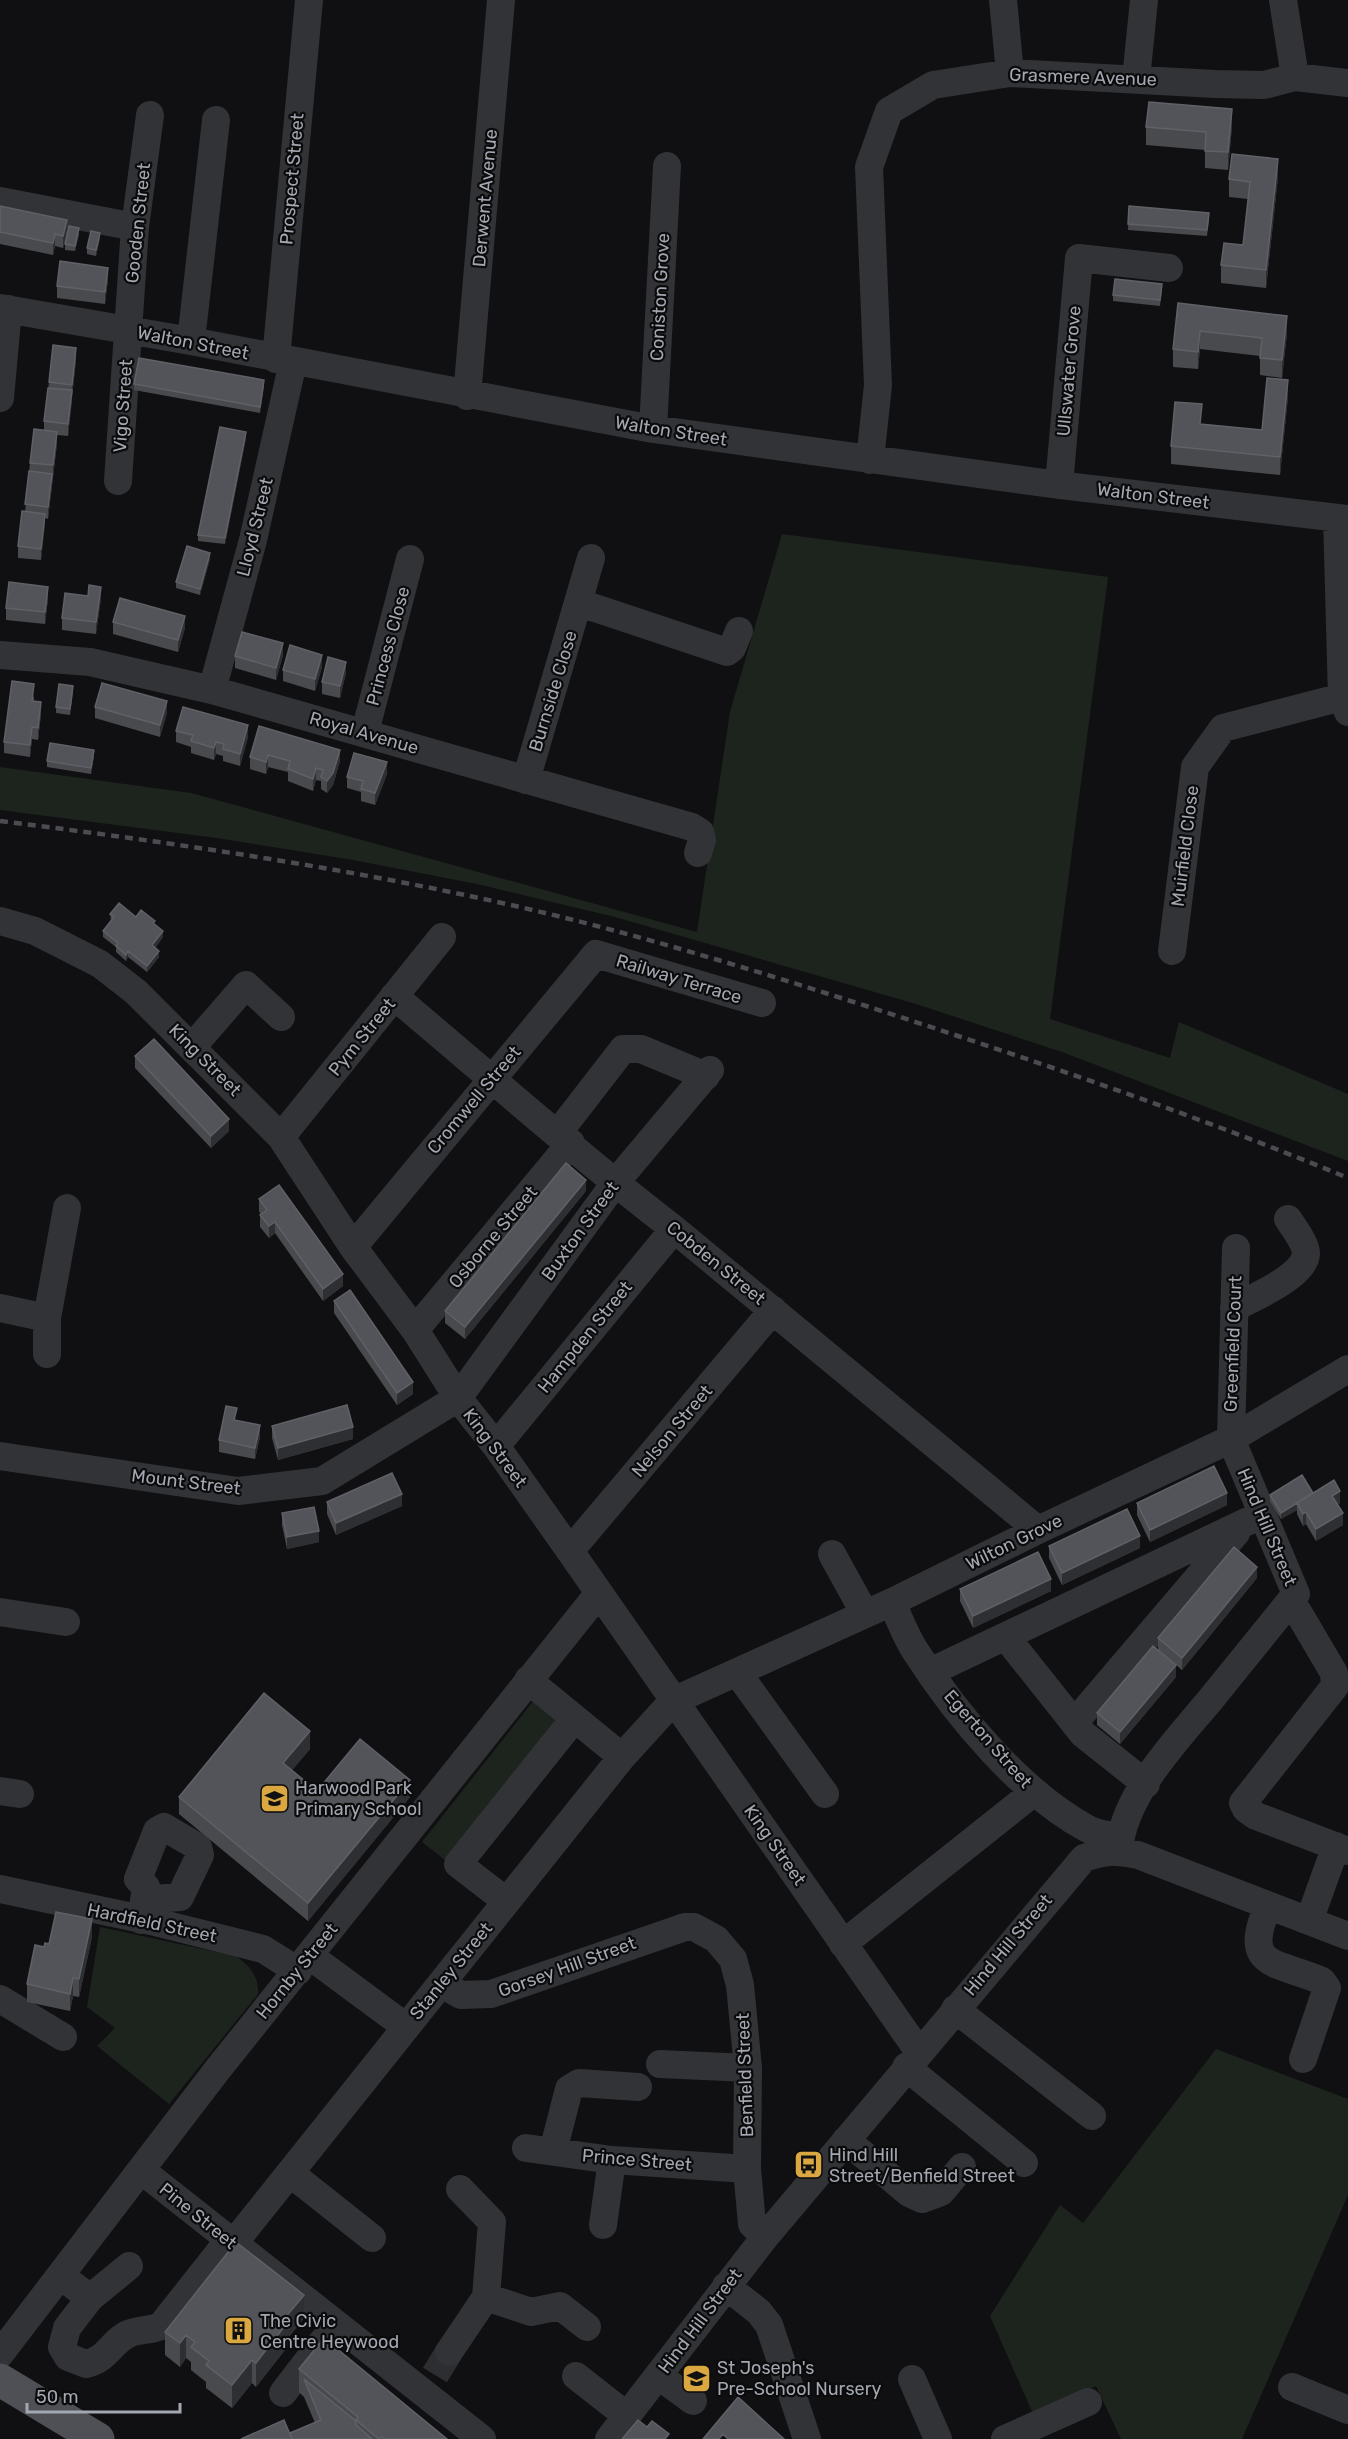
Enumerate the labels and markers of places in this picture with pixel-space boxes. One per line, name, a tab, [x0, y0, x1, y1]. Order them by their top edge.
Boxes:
place label: Harwood Park Primary School	[295, 1777, 422, 1820]
school or university icon: Harwood Park Primary School	[258, 1782, 290, 1814]
place label: Hind Hill Street/Benfield Street	[829, 2144, 1015, 2187]
bus stop icon: Hind Hill Street/Benfield Street	[792, 2149, 824, 2181]
place label: The Civic Centre Heywood	[260, 2310, 399, 2353]
building icon: The Civic Centre Heywood	[223, 2315, 255, 2347]
place label: St Joseph's Pre-School Nursery	[717, 2357, 882, 2400]
school or university icon: St Joseph's Pre-School Nursery	[680, 2362, 712, 2394]

